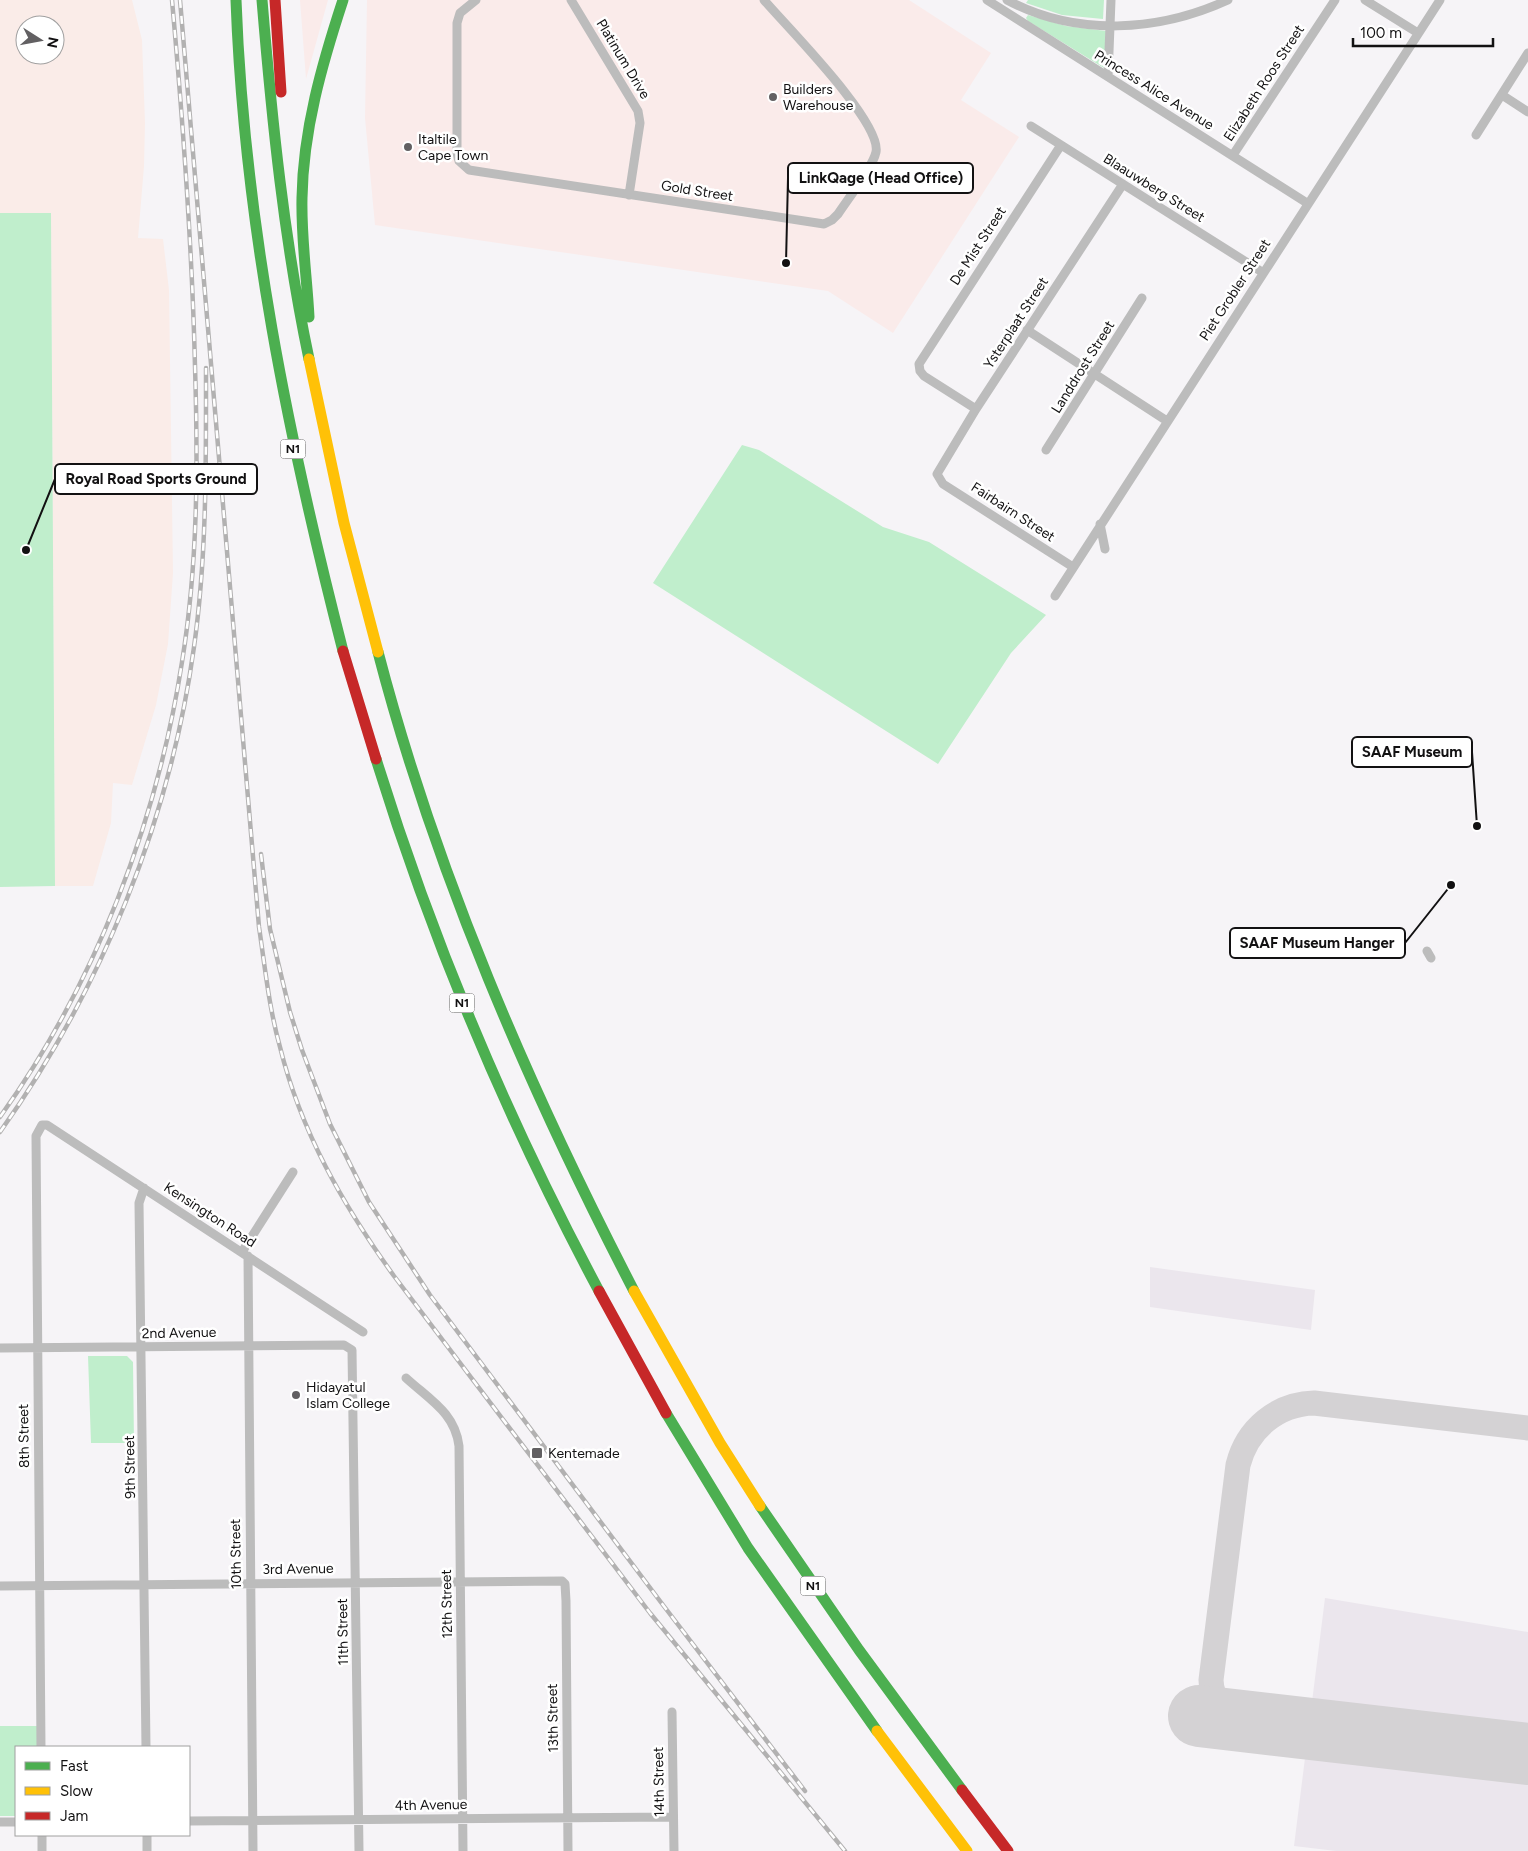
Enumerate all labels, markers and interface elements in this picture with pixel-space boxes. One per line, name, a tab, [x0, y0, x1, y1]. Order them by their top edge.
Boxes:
north arrow	[15, 15, 65, 65]
scale bar	[1353, 15, 1493, 47]
street label: Platinum Drive	[592, 16, 654, 102]
street label: Elizabeth Roos Street	[1220, 22, 1308, 144]
text: 100 m	[1360, 24, 1402, 42]
text: N	[43, 35, 62, 49]
street label: Princess Alice Avenue	[1091, 46, 1217, 134]
place label: Builders Warehouse	[783, 81, 854, 114]
marker: Builders Warehouse	[767, 91, 779, 103]
place label: Italtile Cape Town	[418, 131, 488, 164]
marker: Italtile Cape Town	[402, 141, 414, 153]
street label: Blaauwberg Street	[1100, 150, 1208, 226]
callout: LinkQage (Head Office)	[788, 163, 973, 193]
text: LinkQage (Head Office)	[799, 169, 964, 187]
street label: Gold Street	[660, 177, 734, 205]
street label: De Mist Street	[946, 203, 1010, 289]
street label: Piet Grobler Street	[1196, 236, 1274, 344]
street label: Ysterplaat Street	[980, 274, 1052, 372]
street label: Landdrost Street	[1048, 318, 1118, 416]
road number: N1	[280, 439, 306, 458]
callout: Royal Road Sports Ground	[55, 464, 257, 494]
text: Royal Road Sports Ground	[65, 470, 247, 488]
street label: Fairbairn Street	[968, 479, 1058, 545]
callout: SAAF Museum	[1352, 737, 1472, 767]
text: SAAF Museum	[1362, 743, 1462, 761]
callout: SAAF Museum Hanger	[1230, 928, 1405, 958]
text: SAAF Museum Hanger	[1239, 934, 1395, 952]
road number: N1	[450, 994, 474, 1012]
street label: Kensington Road	[161, 1179, 259, 1251]
street label: 2nd Avenue	[142, 1324, 217, 1342]
place label: Hidayatul Islam College	[306, 1379, 390, 1412]
marker: Hidayatul Islam College	[290, 1389, 302, 1401]
street label: 8th Street	[15, 1404, 33, 1468]
street label: 9th Street	[121, 1435, 139, 1499]
place label: Kentemade	[548, 1445, 620, 1462]
marker: Kentemade	[530, 1446, 544, 1460]
street label: 10th Street	[227, 1519, 245, 1589]
street label: 3rd Avenue	[262, 1560, 334, 1578]
street label: 12th Street	[438, 1569, 456, 1639]
road number: N1	[800, 1576, 826, 1595]
street label: 11th Street	[334, 1598, 352, 1666]
street label: 13th Street	[544, 1683, 562, 1753]
legend	[15, 1746, 190, 1836]
street label: 14th Street	[650, 1747, 668, 1817]
text: Fast	[60, 1757, 89, 1775]
text: Slow	[60, 1782, 93, 1800]
street label: 4th Avenue	[395, 1796, 468, 1814]
text: Jam	[60, 1807, 88, 1825]

